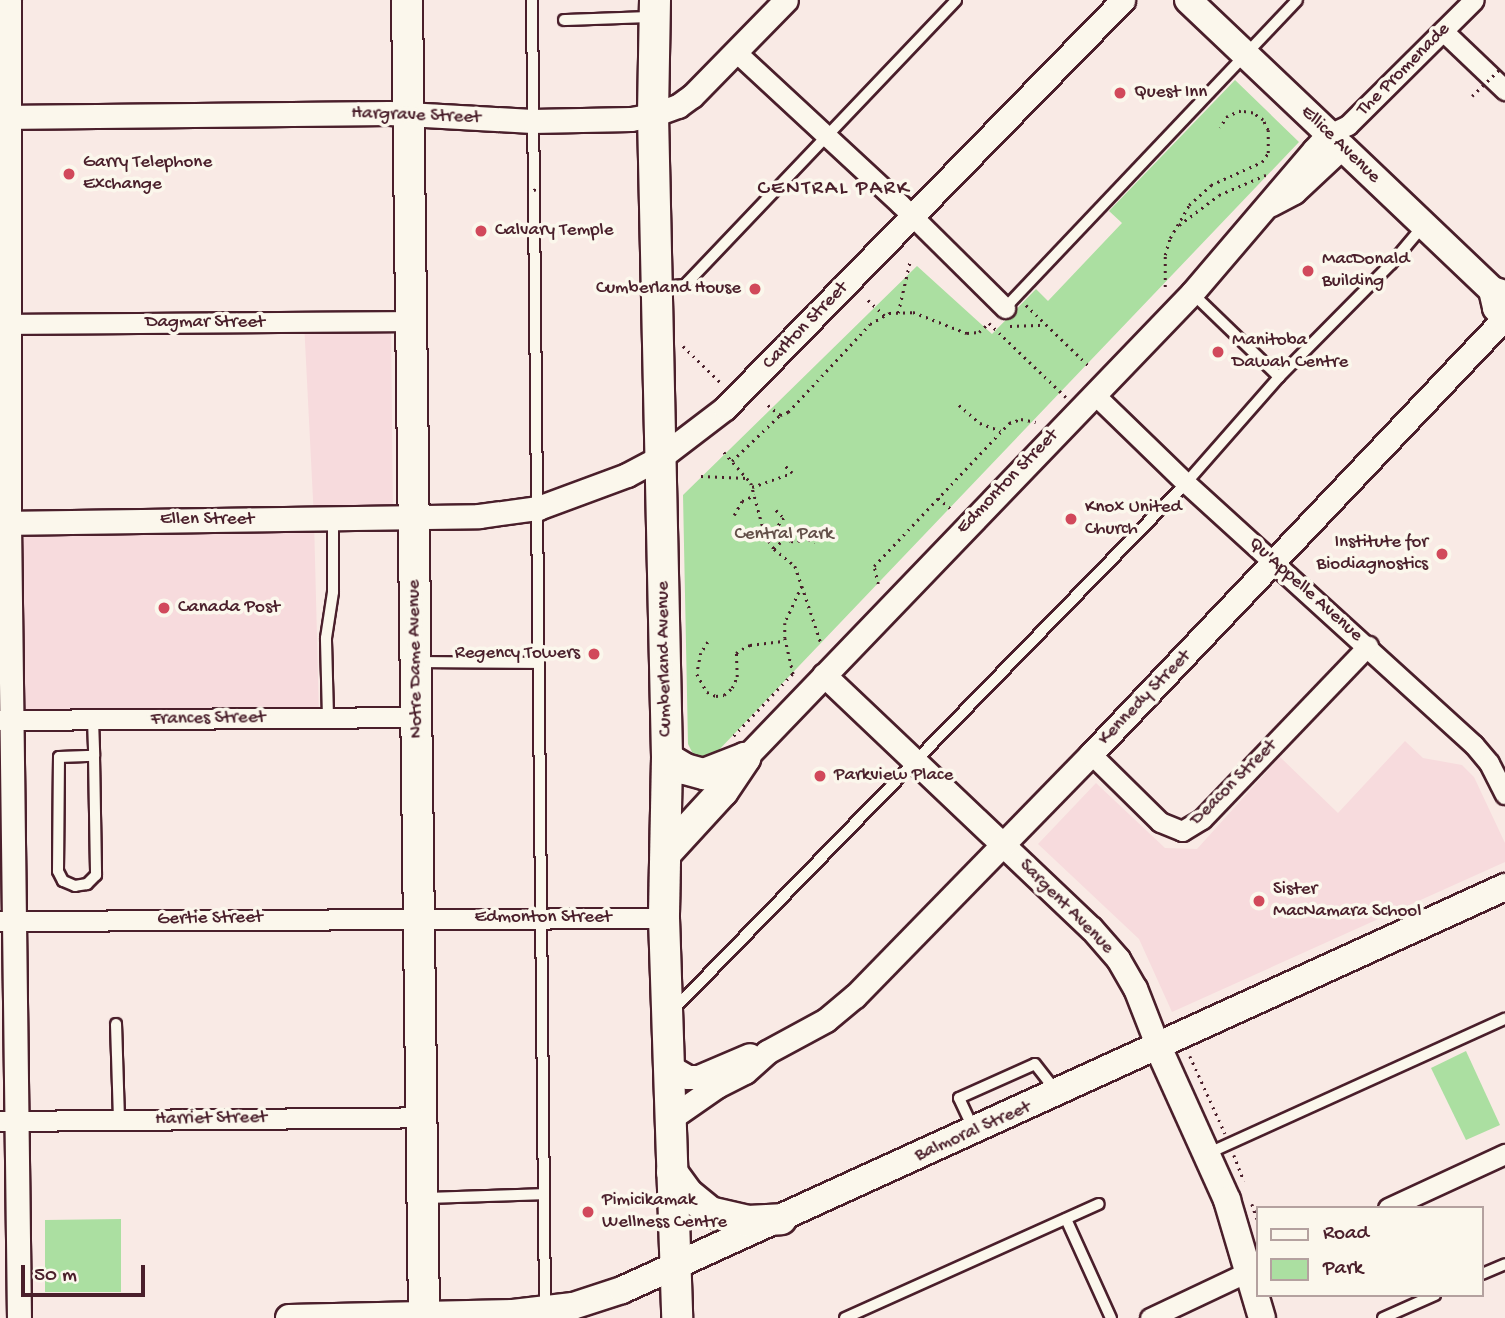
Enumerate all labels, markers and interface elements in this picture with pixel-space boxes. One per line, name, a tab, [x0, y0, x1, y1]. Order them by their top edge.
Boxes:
street label: The Promenade	[1353, 19, 1455, 121]
place label: Quest Inn	[1134, 82, 1207, 104]
marker: Quest Inn	[1112, 85, 1128, 101]
street label: Ellice Avenue	[1295, 101, 1385, 189]
street label: Hargrave Street	[351, 102, 481, 130]
place label: Garry Telephone Exchange	[83, 152, 212, 196]
marker: Garry Telephone Exchange	[61, 166, 77, 182]
district label: CENTRAL PARK	[759, 177, 909, 203]
place label: Calvary Temple	[495, 220, 613, 242]
marker: Calvary Temple	[473, 223, 489, 239]
place label: MacDonald Building	[1322, 249, 1409, 293]
marker: MacDonald Building	[1300, 263, 1316, 279]
street label: Carlton Street	[758, 277, 854, 375]
place label: Cumberland House	[596, 278, 741, 300]
marker: Cumberland House	[747, 281, 763, 297]
street label: Dagmar Street	[145, 312, 265, 334]
place label: Manitoba Dawah Centre	[1232, 330, 1348, 374]
marker: Manitoba Dawah Centre	[1210, 344, 1226, 360]
street label: Edmonton Street	[952, 425, 1064, 539]
place label: Knox United Church	[1085, 497, 1182, 541]
street label: Ellen Street	[160, 509, 254, 531]
marker: Knox United Church	[1063, 511, 1079, 527]
park label: Central Park	[734, 524, 834, 546]
place label: Institute for Biodiagnostics	[1316, 532, 1428, 576]
street label: Qu'Appelle Avenue	[1243, 533, 1367, 647]
marker: Institute for Biodiagnostics	[1434, 546, 1450, 562]
street label: Notre Dame Avenue	[403, 579, 429, 739]
street label: Cumberland Avenue	[652, 581, 678, 737]
place label: Canada Post	[178, 597, 280, 619]
marker: Canada Post	[156, 600, 172, 616]
place label: Regency Towers	[455, 643, 580, 665]
marker: Regency Towers	[586, 646, 602, 662]
street label: Kennedy Street	[1094, 646, 1196, 750]
street label: Frances Street	[151, 707, 265, 731]
street label: Deacon Street	[1186, 735, 1282, 831]
place label: Parkview Place	[834, 765, 953, 787]
marker: Parkview Place	[812, 768, 828, 784]
street label: Sargent Avenue	[1014, 855, 1118, 959]
place label: Sister MacNamara School	[1273, 879, 1421, 923]
marker: Sister MacNamara School	[1251, 893, 1267, 909]
street label: Gertie Street	[157, 907, 263, 931]
street label: Edmonton Street	[474, 907, 612, 929]
street label: Balmoral Street	[912, 1096, 1034, 1168]
street label: Harriet Street	[155, 1107, 267, 1131]
place label: Pimicikamak Wellness Centre	[602, 1190, 727, 1234]
marker: Pimicikamak Wellness Centre	[580, 1204, 596, 1220]
legend	[1256, 1206, 1484, 1297]
text: Road	[1323, 1222, 1369, 1247]
scale bar	[24, 1252, 149, 1296]
text: Park	[1323, 1257, 1363, 1282]
text: 50 m	[34, 1264, 77, 1289]

